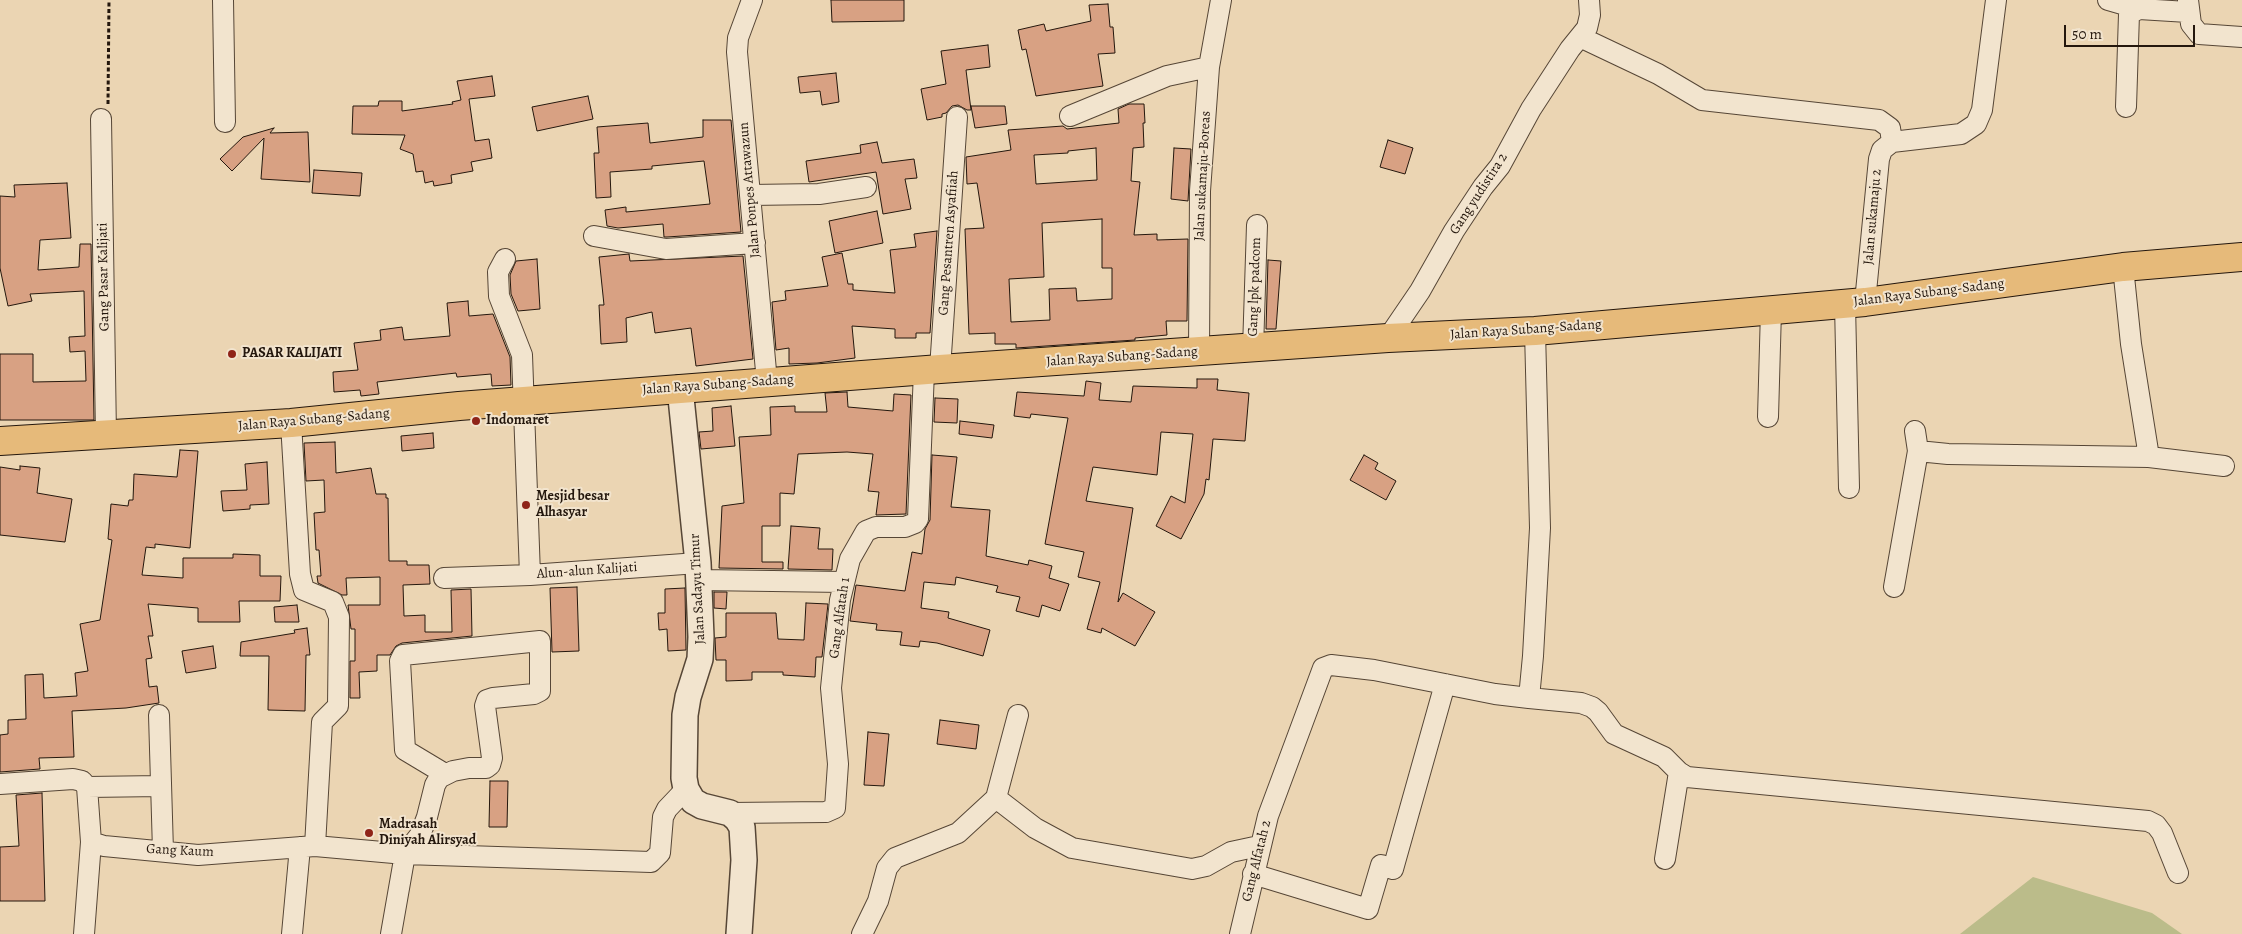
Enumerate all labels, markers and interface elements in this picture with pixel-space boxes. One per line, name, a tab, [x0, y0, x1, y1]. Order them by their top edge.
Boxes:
scale bar	[2067, 15, 2198, 47]
text: 50 m	[2072, 24, 2102, 44]
street label: Jalan sukamaju-Boreas	[1191, 110, 1215, 242]
street label: Jalan Ponpes Attawazun	[736, 121, 764, 259]
street label: Gang yudistira 2	[1446, 150, 1512, 238]
street label: Jalan sukamaju 2	[1860, 168, 1886, 266]
street label: Gang Pesantren Asyafiiah	[936, 170, 962, 316]
street label: Gang Pasar Kalijati	[95, 223, 113, 331]
street label: Gang lpk padcom	[1245, 237, 1265, 337]
street label: Jalan Raya Subang-Sadang	[1853, 275, 2005, 311]
street label: Jalan Raya Subang-Sadang	[1450, 316, 1602, 344]
street label: Jalan Raya Subang-Sadang	[1046, 343, 1198, 371]
place label: PASAR KALIJATI	[242, 346, 342, 362]
marker: PASAR KALIJATI	[226, 348, 238, 360]
street label: Jalan Raya Subang-Sadang	[642, 371, 794, 399]
street label: Jalan Raya Subang-Sadang	[238, 405, 390, 435]
place label: Indomaret	[486, 413, 549, 429]
marker: Indomaret	[470, 415, 482, 427]
place label: Mesjid besar Alhasyar	[536, 489, 609, 522]
marker: Mesjid besar Alhasyar	[520, 499, 532, 511]
street label: Jalan Sadayu Timur	[687, 533, 709, 645]
street label: Alun-alun Kalijati	[536, 559, 638, 583]
street label: Gang Alfatah 1	[826, 576, 854, 660]
place label: Madrasah Diniyah Alirsyad	[379, 817, 476, 850]
street label: Gang Alfatah 2	[1239, 818, 1275, 904]
marker: Madrasah Diniyah Alirsyad	[363, 827, 375, 839]
street label: Gang Kaum	[146, 841, 214, 861]

